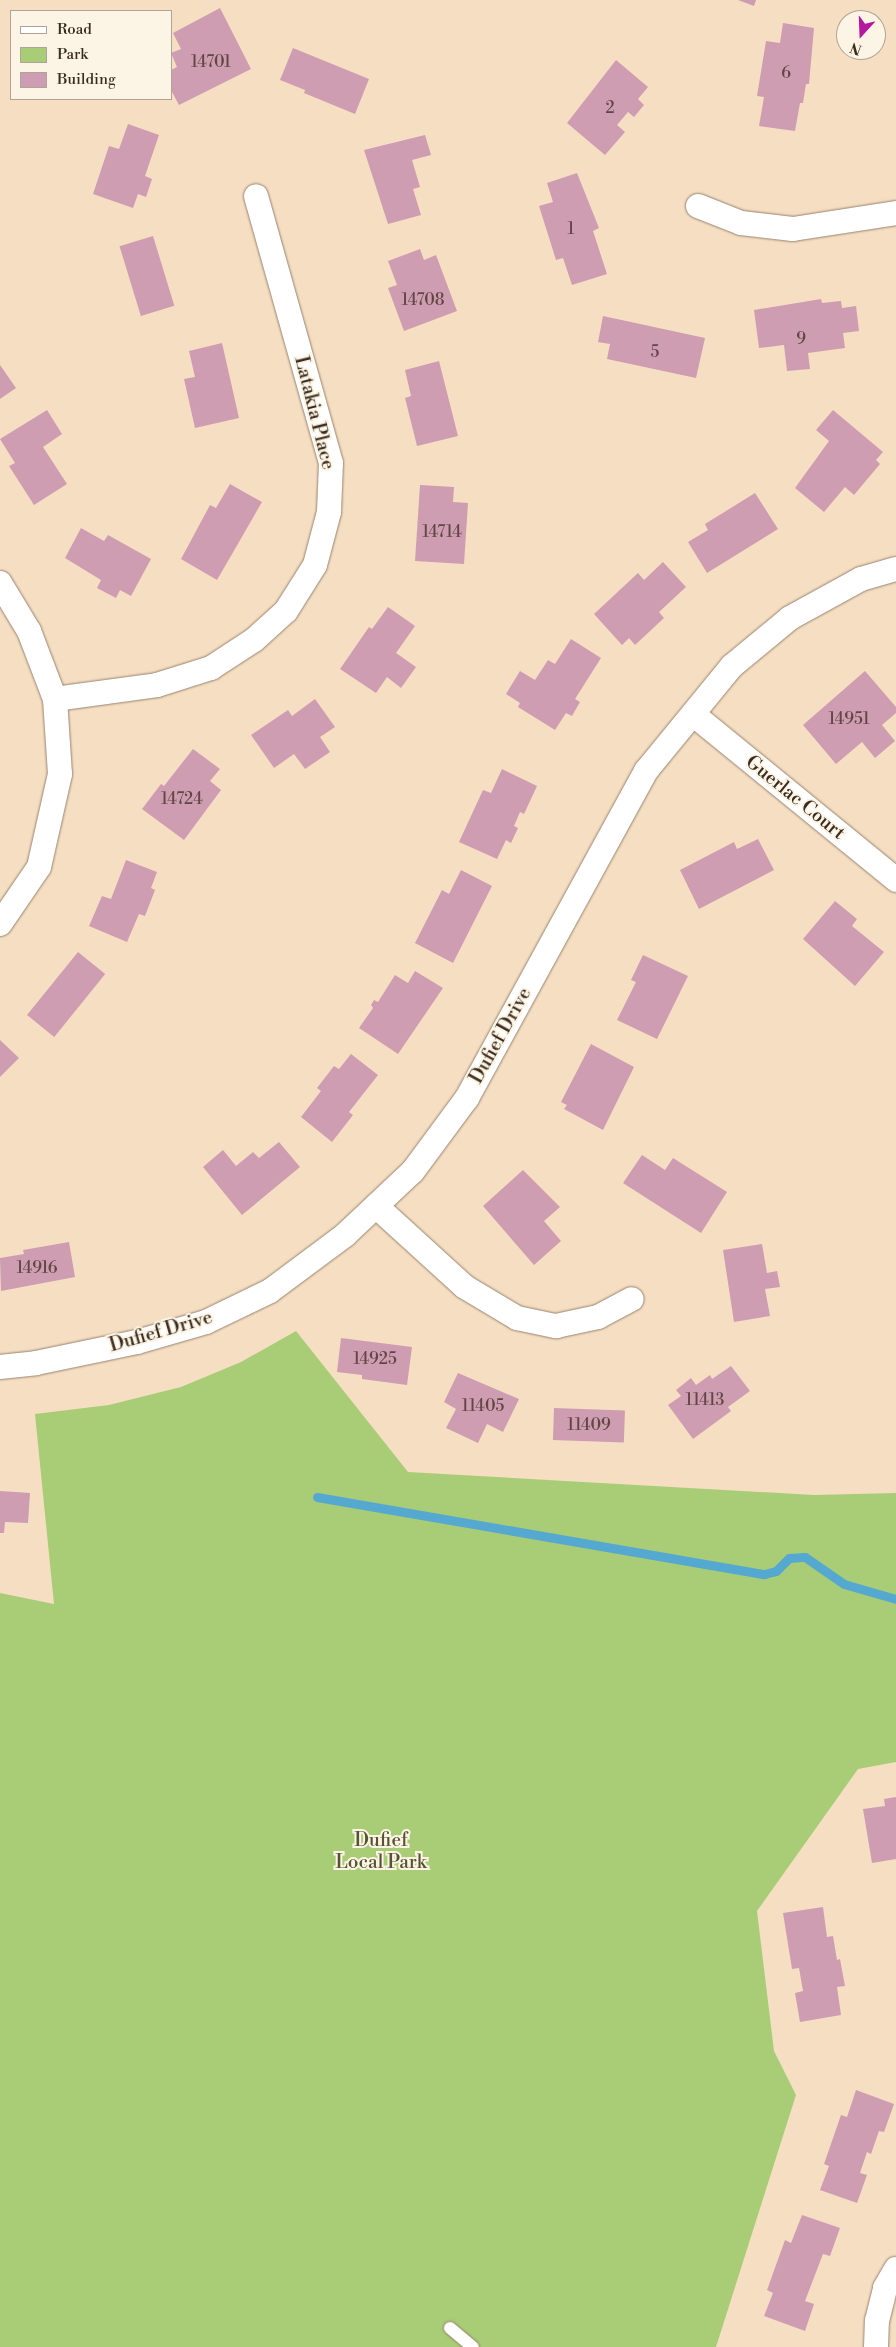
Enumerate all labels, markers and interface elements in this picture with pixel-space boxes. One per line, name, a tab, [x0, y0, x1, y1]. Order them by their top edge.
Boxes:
legend	[10, 10, 172, 100]
north arrow	[836, 10, 886, 60]
text: Road	[57, 20, 92, 39]
text: N	[848, 38, 865, 59]
text: Park	[57, 45, 88, 64]
house number: 14701	[191, 52, 231, 72]
house number: 6	[781, 63, 791, 83]
text: Building	[57, 70, 116, 89]
house number: 2	[605, 98, 615, 118]
house number: 1	[568, 219, 574, 239]
house number: 14708	[401, 290, 445, 310]
house number: 9	[796, 329, 806, 349]
house number: 5	[651, 342, 659, 362]
street label: Latakia Place	[289, 354, 339, 472]
house number: 14714	[422, 522, 462, 542]
house number: 14951	[828, 709, 870, 729]
street label: Guerlac Court	[741, 751, 849, 845]
house number: 14724	[161, 789, 203, 809]
street label: Dufief Drive	[465, 984, 537, 1088]
house number: 14916	[17, 1258, 57, 1278]
street label: Dufief Drive	[107, 1306, 215, 1358]
house number: 14925	[353, 1349, 397, 1369]
house number: 11413	[686, 1390, 724, 1410]
house number: 11405	[462, 1396, 504, 1416]
house number: 11409	[567, 1415, 611, 1435]
park label: Dufief Local Park	[335, 1830, 427, 1874]

